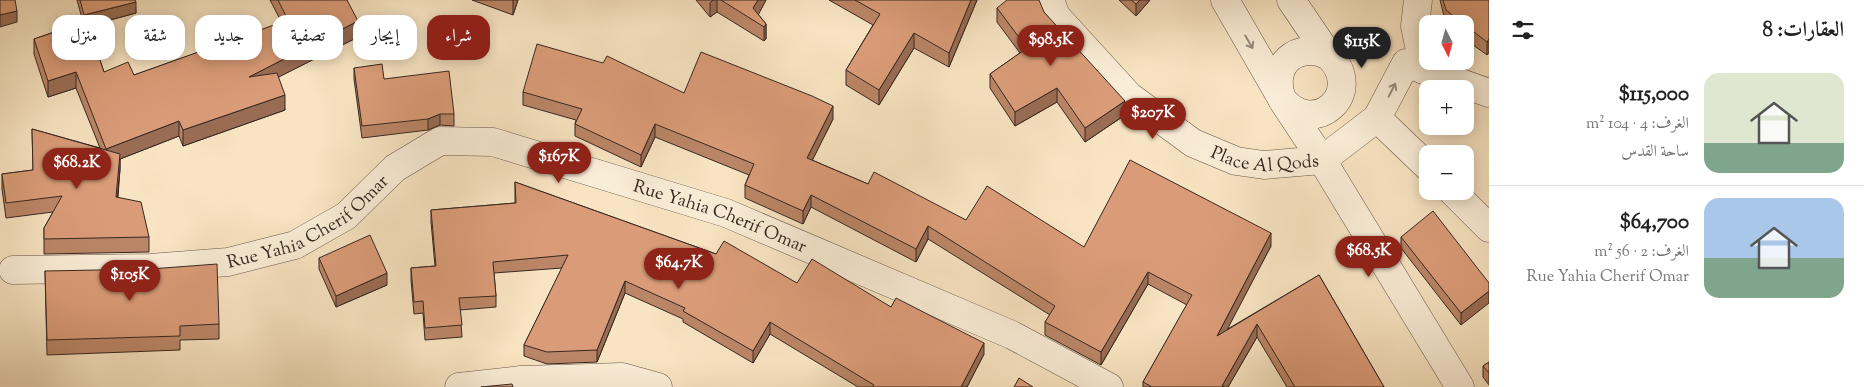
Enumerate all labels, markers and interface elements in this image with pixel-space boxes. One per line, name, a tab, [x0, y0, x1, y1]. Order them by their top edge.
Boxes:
chip: منزل	[52, 15, 115, 60]
chip: شقة	[125, 15, 185, 60]
chip: جديد	[195, 15, 262, 60]
chip: تصفية	[272, 15, 343, 60]
chip: إيجار	[353, 15, 417, 60]
chip: شراء	[427, 15, 490, 60]
north arrow	[1419, 15, 1474, 70]
map controls	[1419, 15, 1474, 200]
icon: filters	[1509, 16, 1537, 44]
text: العقارات: 8	[1763, 16, 1844, 46]
pin: $98.5K	[1010, 24, 1092, 67]
pin: $115K	[1327, 27, 1397, 69]
text: $98.5K	[1028, 29, 1074, 52]
text: $115K	[1344, 31, 1380, 54]
one-way arrow	[1245, 35, 1255, 49]
button: +	[1419, 80, 1474, 135]
text: $115,000	[1618, 80, 1689, 110]
one-way arrow	[1387, 82, 1397, 97]
icon: home	[1744, 93, 1804, 153]
pin: $207K	[1118, 98, 1188, 140]
text: $207K	[1131, 102, 1175, 125]
text: الغرف: 4 · 104 m²	[1586, 113, 1689, 136]
street label: Place Al Qods	[1206, 141, 1320, 180]
text: ساحة القدس	[1621, 141, 1689, 164]
pin: $167K	[524, 142, 594, 184]
button: −	[1419, 145, 1474, 200]
text: $167K	[538, 146, 580, 169]
pin: $68.2K	[36, 148, 118, 190]
text: $68.2K	[53, 152, 101, 175]
street label: Rue Yahia Cherif Omar	[225, 170, 396, 277]
street label: Rue Yahia Cherif Omar	[630, 174, 810, 261]
text: $64,700	[1620, 208, 1689, 238]
icon: home	[1744, 218, 1804, 278]
pin: $68.5K	[1328, 236, 1410, 278]
text: $68.5K	[1346, 240, 1392, 263]
text: الغرف: 2 · 56 m²	[1594, 241, 1689, 264]
pin: $64.7K	[638, 248, 720, 290]
text: $64.7K	[655, 252, 703, 275]
pin: $105K	[95, 260, 165, 302]
text: $105K	[110, 264, 150, 287]
text: Rue Yahia Cherif Omar	[1526, 266, 1689, 289]

